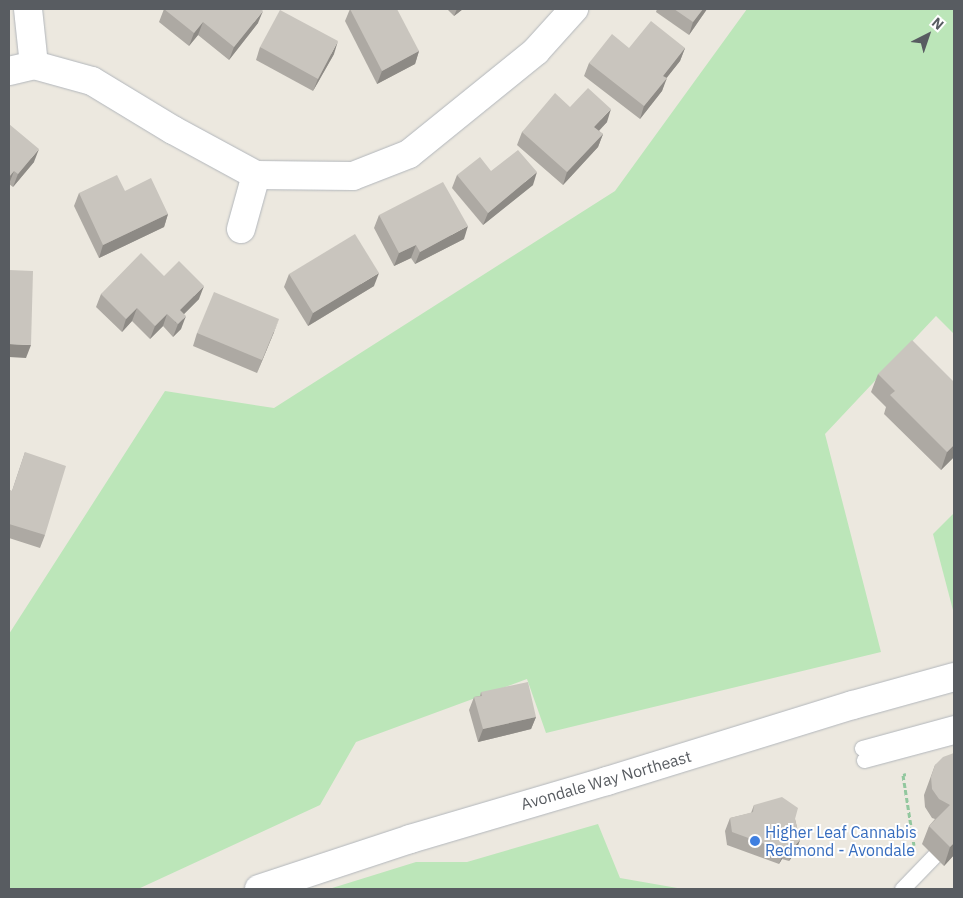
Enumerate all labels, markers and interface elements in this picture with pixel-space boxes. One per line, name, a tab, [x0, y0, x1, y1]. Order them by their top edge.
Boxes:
north arrow	[903, 10, 953, 60]
text: N	[928, 14, 948, 34]
street label: Avondale Way Northeast	[519, 746, 693, 814]
place label: Higher Leaf Cannabis Redmond - Avondale	[765, 822, 917, 860]
marker: Higher Leaf Cannabis Redmond - Avondale	[749, 835, 761, 847]

